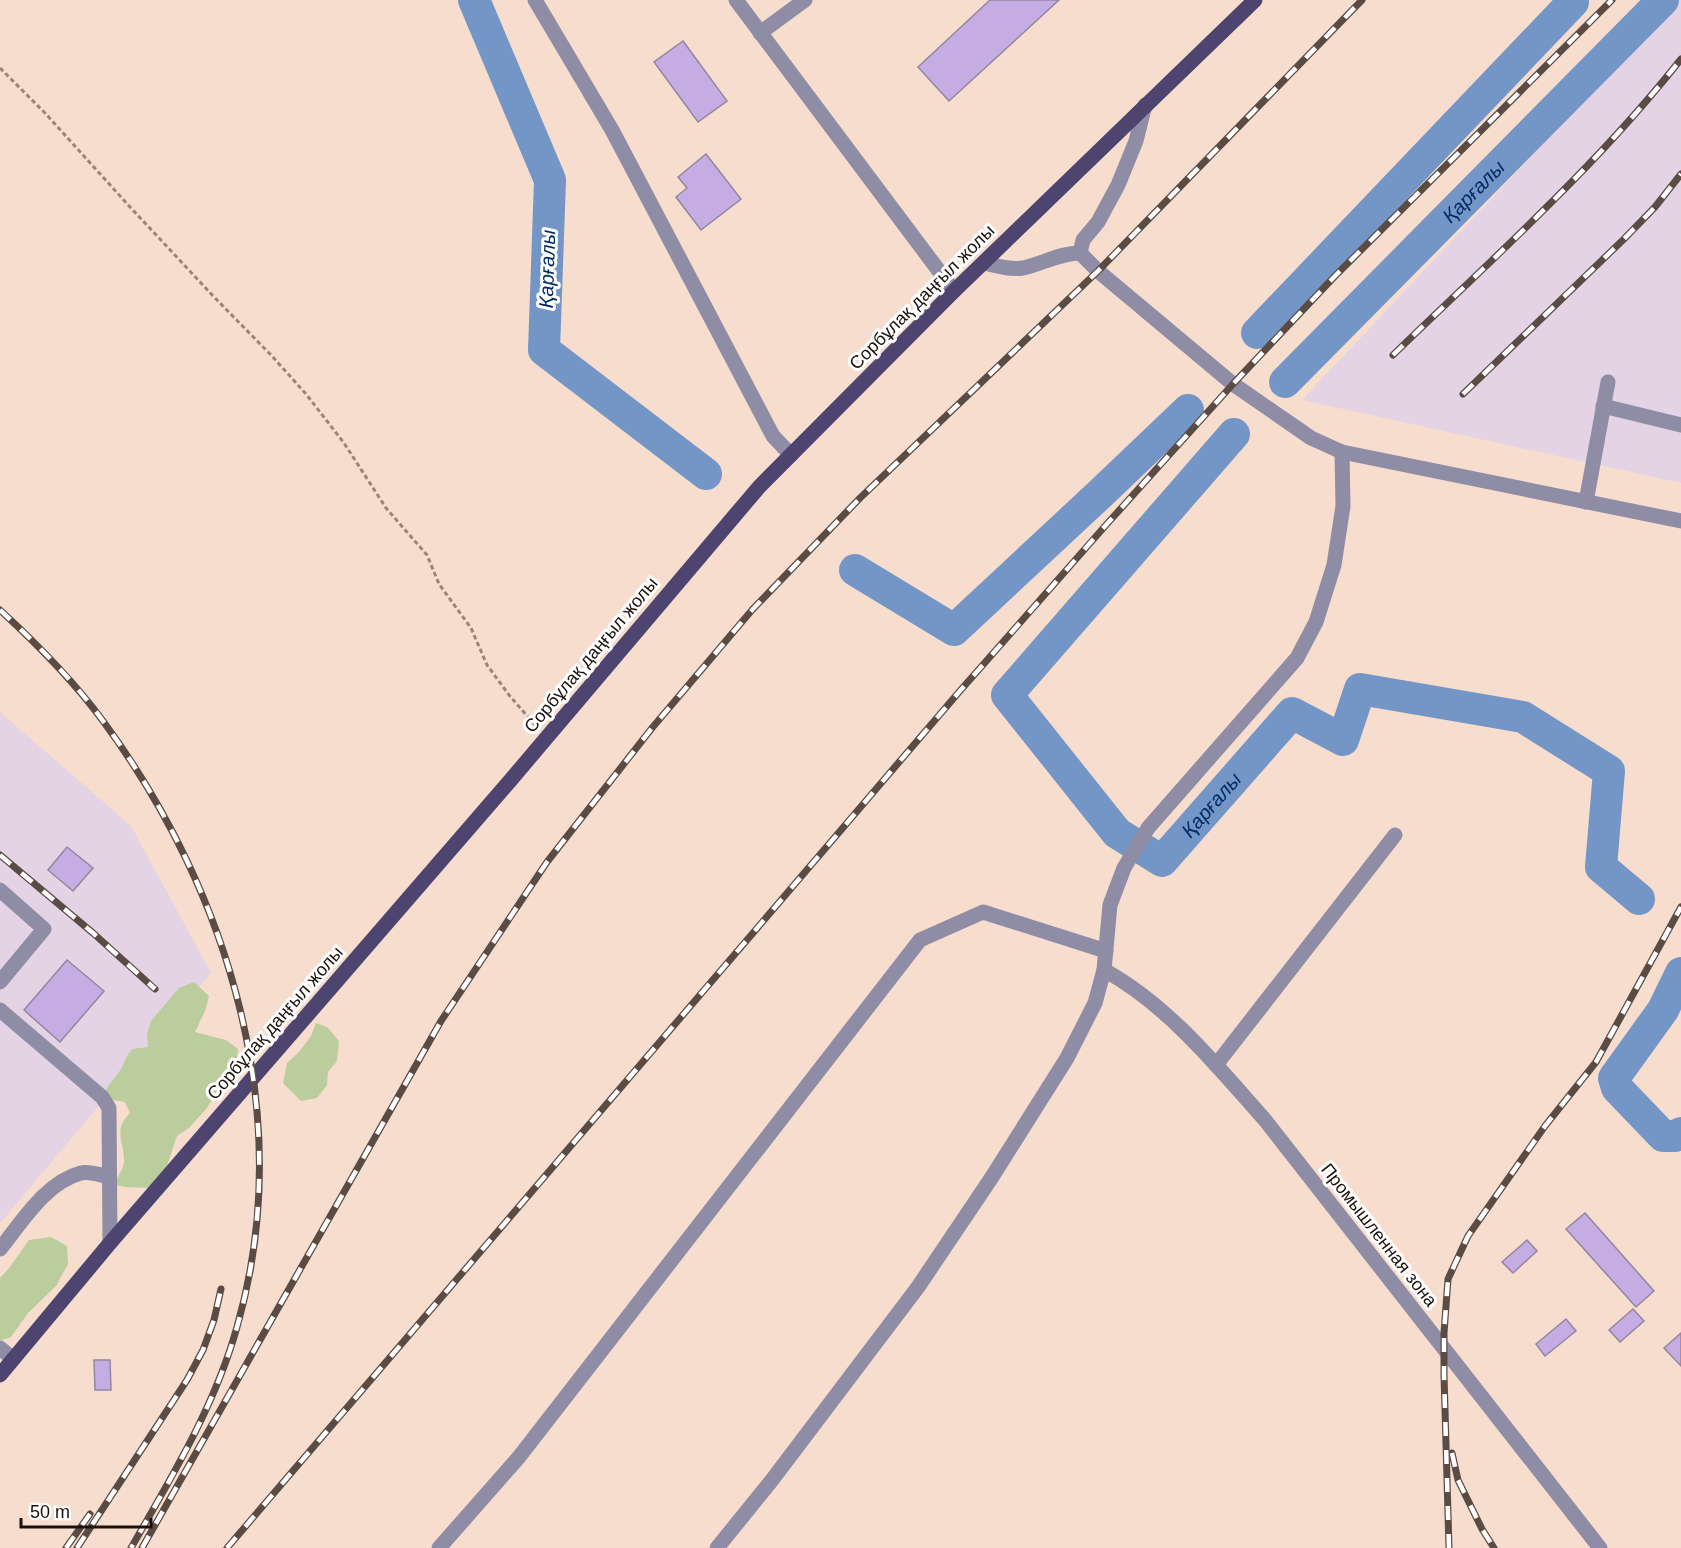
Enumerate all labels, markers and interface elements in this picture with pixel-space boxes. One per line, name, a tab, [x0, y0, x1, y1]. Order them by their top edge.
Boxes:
water label: Қарғалы	[1438, 156, 1509, 227]
street label: Сорбұлақ даңғыл жолы	[846, 221, 998, 373]
water label: Қарғалы	[535, 229, 559, 309]
street label: Сорбұлақ даңғыл жолы	[520, 573, 662, 737]
water label: Қарғалы	[1177, 768, 1246, 842]
street label: Сорбұлақ даңғыл жолы	[203, 942, 347, 1104]
street label: Промышленная зона	[1317, 1160, 1442, 1311]
scale bar	[21, 1491, 152, 1529]
text: 50 m	[30, 1502, 70, 1522]

